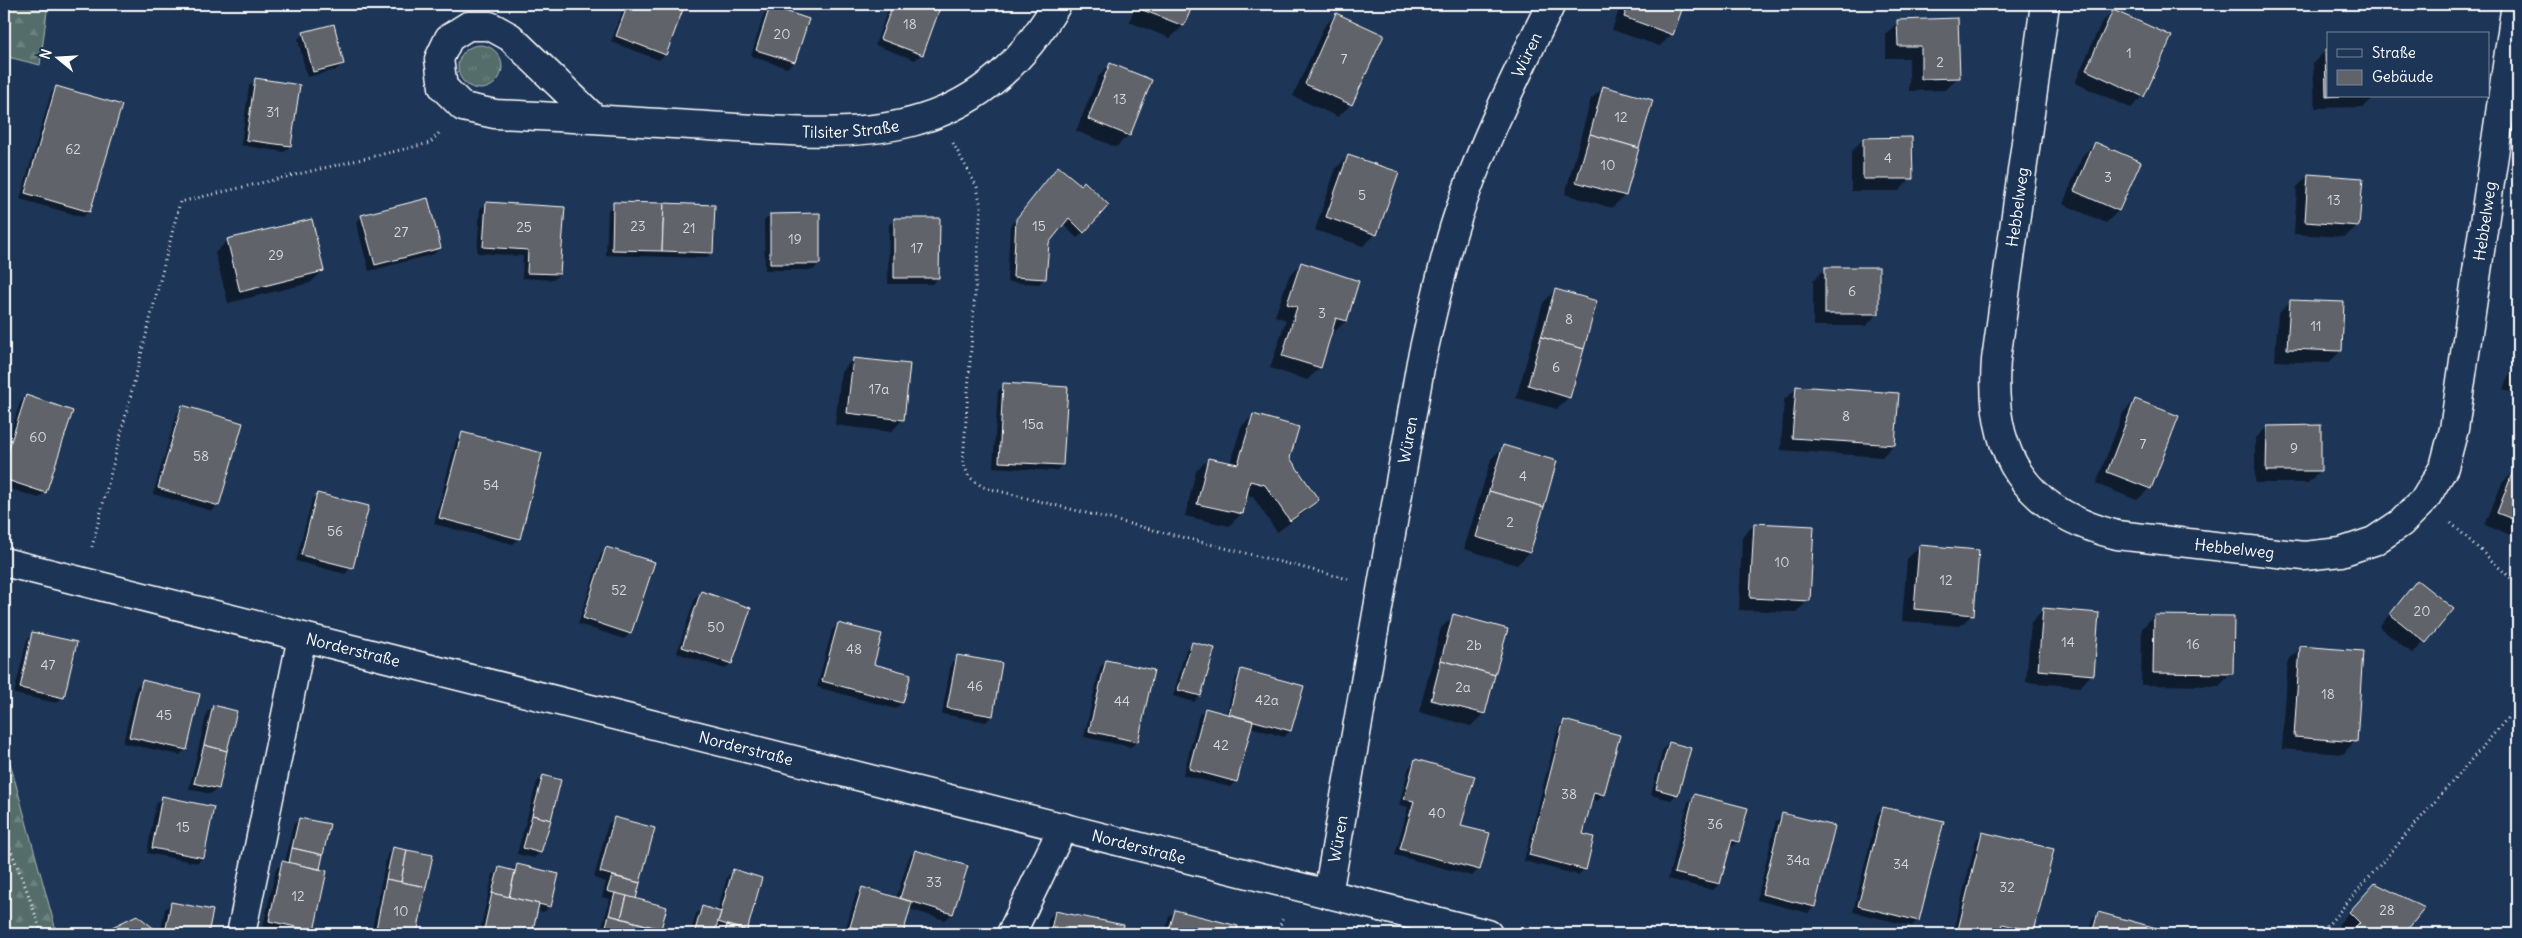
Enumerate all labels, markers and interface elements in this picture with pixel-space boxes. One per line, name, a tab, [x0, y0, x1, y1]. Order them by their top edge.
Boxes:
house number: 18	[903, 15, 917, 33]
house number: 20	[774, 25, 790, 43]
street label: Würen	[1507, 29, 1546, 80]
north arrow	[32, 32, 82, 82]
legend	[2327, 32, 2490, 98]
text: Straße	[2372, 43, 2416, 62]
house number: 1	[2126, 44, 2132, 62]
text: N	[36, 47, 56, 61]
house number: 7	[1341, 50, 1348, 68]
house number: 2	[1936, 53, 1944, 71]
text: Gebäude	[2372, 67, 2433, 86]
house number: 13	[1113, 90, 1127, 108]
house number: 31	[266, 103, 280, 121]
house number: 12	[1614, 108, 1628, 126]
street label: Tilsiter Straße	[802, 115, 901, 142]
house number: 62	[65, 140, 81, 158]
house number: 4	[1884, 149, 1892, 167]
house number: 10	[1601, 156, 1615, 174]
street label: Hebbelweg	[2002, 166, 2032, 248]
house number: 3	[2104, 168, 2112, 186]
street label: Hebbelweg	[2469, 180, 2500, 262]
house number: 5	[1358, 186, 1366, 204]
house number: 13	[2327, 191, 2341, 209]
house number: 23	[630, 217, 646, 235]
house number: 15	[1032, 217, 1046, 235]
house number: 25	[516, 218, 532, 236]
house number: 21	[682, 219, 696, 237]
house number: 27	[394, 223, 408, 241]
house number: 19	[788, 230, 802, 248]
house number: 17	[911, 239, 923, 257]
house number: 29	[268, 246, 284, 264]
house number: 6	[1848, 282, 1856, 300]
house number: 3	[1318, 304, 1326, 322]
house number: 8	[1565, 310, 1573, 328]
house number: 11	[2310, 317, 2322, 335]
house number: 6	[1552, 358, 1560, 376]
house number: 17a	[869, 380, 889, 398]
house number: 8	[1842, 407, 1850, 425]
house number: 15a	[1022, 415, 1044, 433]
street label: Würen	[1393, 415, 1421, 465]
house number: 60	[29, 428, 47, 446]
house number: 7	[2140, 435, 2147, 453]
house number: 9	[2290, 439, 2298, 457]
house number: 58	[193, 447, 209, 465]
house number: 4	[1519, 467, 1527, 485]
house number: 54	[483, 476, 499, 494]
house number: 2	[1506, 513, 1514, 531]
house number: 56	[327, 522, 343, 540]
street label: Hebbelweg	[2194, 534, 2275, 563]
house number: 10	[1775, 553, 1789, 571]
house number: 12	[1939, 571, 1953, 589]
house number: 52	[611, 581, 627, 599]
house number: 20	[2414, 602, 2430, 620]
house number: 50	[707, 618, 725, 636]
street label: Norderstraße	[304, 628, 402, 671]
house number: 14	[2061, 633, 2075, 651]
house number: 16	[2186, 635, 2200, 653]
house number: 2b	[1466, 636, 1482, 654]
house number: 48	[846, 640, 862, 658]
house number: 47	[41, 656, 56, 674]
house number: 46	[967, 677, 983, 695]
house number: 2a	[1455, 678, 1471, 696]
house number: 18	[2321, 685, 2335, 703]
house number: 42a	[1255, 691, 1279, 709]
house number: 44	[1114, 692, 1130, 710]
house number: 45	[156, 706, 172, 724]
street label: Norderstraße	[697, 727, 795, 769]
house number: 42	[1213, 736, 1229, 754]
house number: 38	[1561, 785, 1577, 803]
house number: 40	[1428, 804, 1446, 822]
street label: Würen	[1324, 814, 1352, 864]
house number: 36	[1707, 815, 1723, 833]
house number: 15	[176, 818, 190, 836]
street label: Norderstraße	[1090, 825, 1188, 868]
house number: 34a	[1786, 851, 1810, 869]
house number: 34	[1893, 855, 1909, 873]
house number: 33	[926, 873, 942, 891]
house number: 32	[1999, 878, 2015, 896]
house number: 12	[291, 887, 305, 905]
house number: 28	[2379, 901, 2395, 919]
house number: 10	[394, 902, 408, 920]

